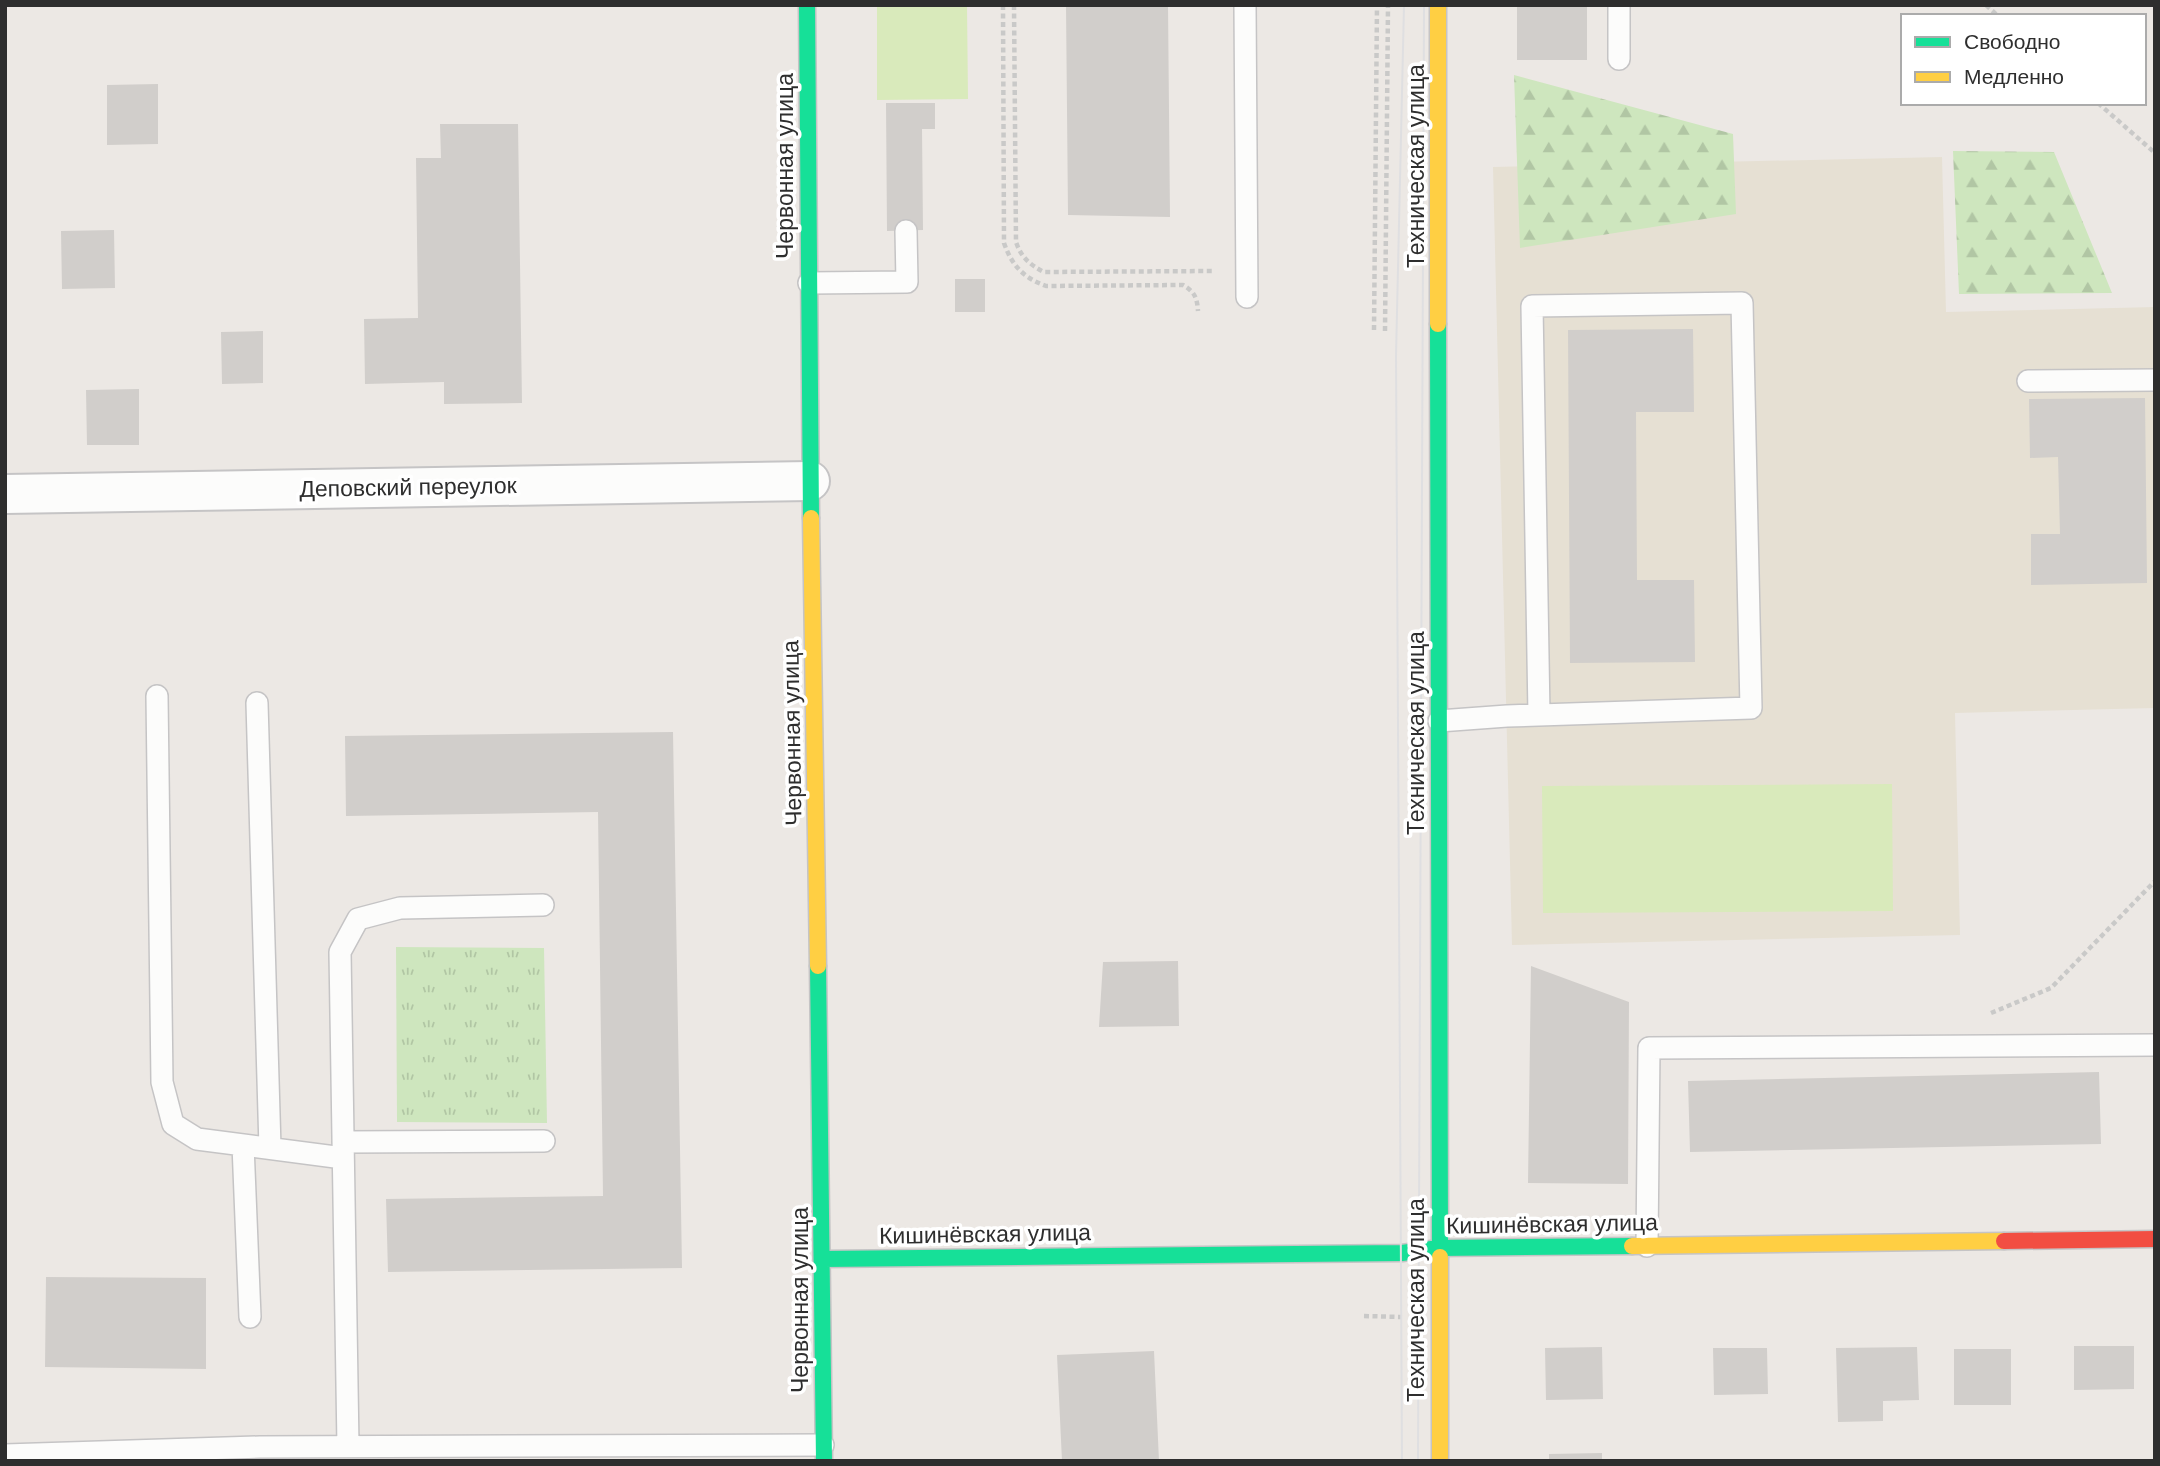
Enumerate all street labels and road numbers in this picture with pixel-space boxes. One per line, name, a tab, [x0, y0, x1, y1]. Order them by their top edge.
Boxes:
street label: Техническая улица	[1403, 64, 1429, 268]
street label: Червонная улица	[772, 73, 798, 259]
street label: Деповский переулок	[299, 472, 518, 502]
street label: Техническая улица	[1403, 631, 1429, 835]
street label: Червонная улица	[777, 640, 807, 826]
street label: Техническая улица	[1403, 1198, 1429, 1402]
street label: Червонная улица	[787, 1207, 813, 1393]
street label: Кишинёвская улица	[1446, 1209, 1658, 1239]
street label: Кишинёвская улица	[879, 1219, 1091, 1249]

